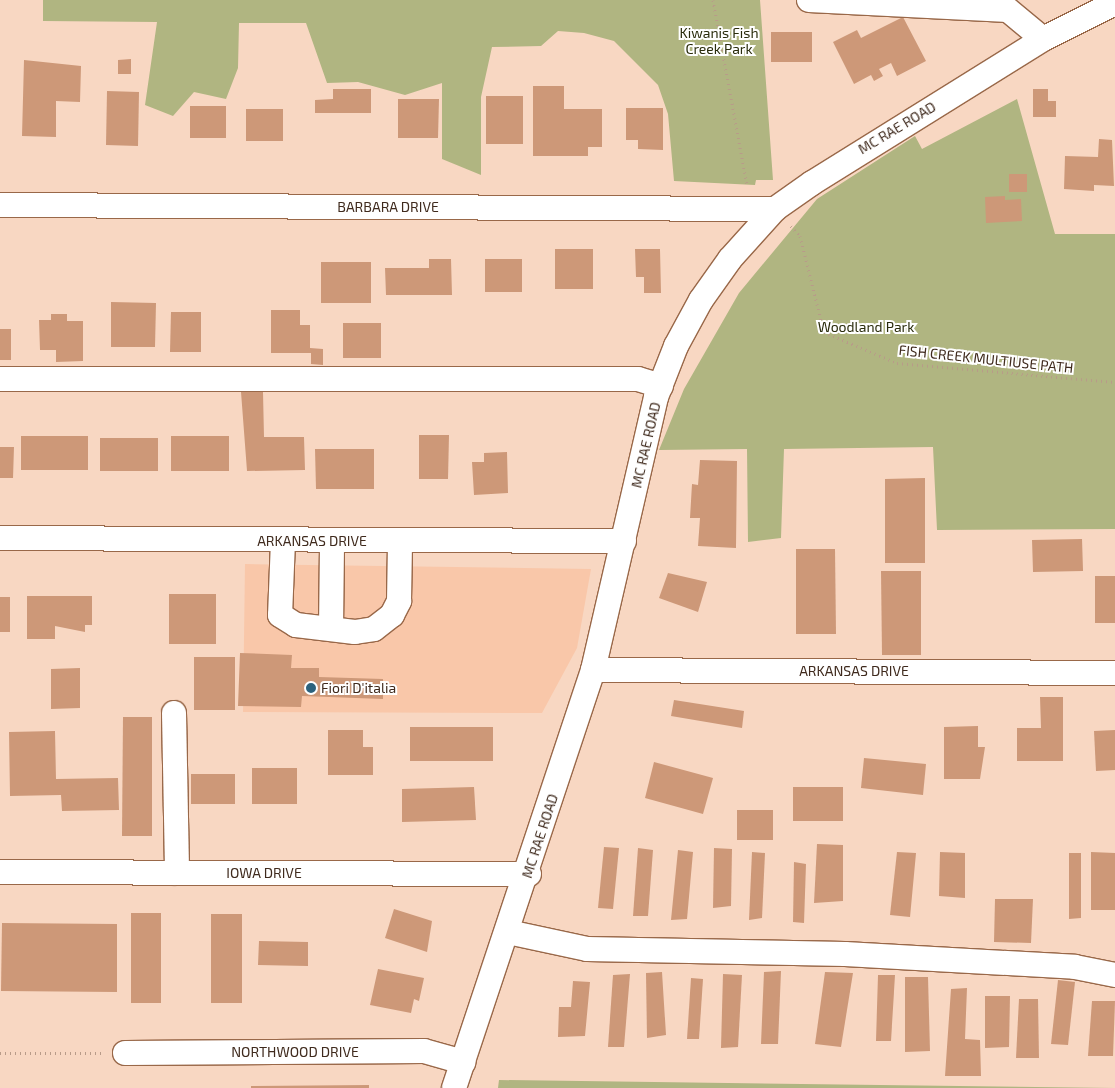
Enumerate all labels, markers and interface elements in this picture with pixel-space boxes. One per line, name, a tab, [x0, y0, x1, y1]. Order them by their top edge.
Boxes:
park label: Kiwanis Fish Creek Park	[679, 25, 759, 58]
street label: MC RAE ROAD	[855, 98, 939, 158]
street label: BARBARA DRIVE	[337, 199, 439, 215]
park label: Woodland Park	[818, 319, 914, 335]
street label: FISH CREEK MULTIUSE PATH	[898, 341, 1074, 377]
street label: MC RAE ROAD	[628, 400, 664, 490]
street label: ARKANSAS DRIVE	[257, 533, 367, 549]
street label: ARKANSAS DRIVE	[799, 663, 909, 679]
place label: Fiori D'italia	[321, 680, 396, 696]
marker: Fiori D'italia	[305, 682, 317, 694]
street label: MC RAE ROAD	[518, 792, 562, 880]
street label: IOWA DRIVE	[226, 865, 302, 881]
street label: NORTHWOOD DRIVE	[231, 1044, 359, 1060]

